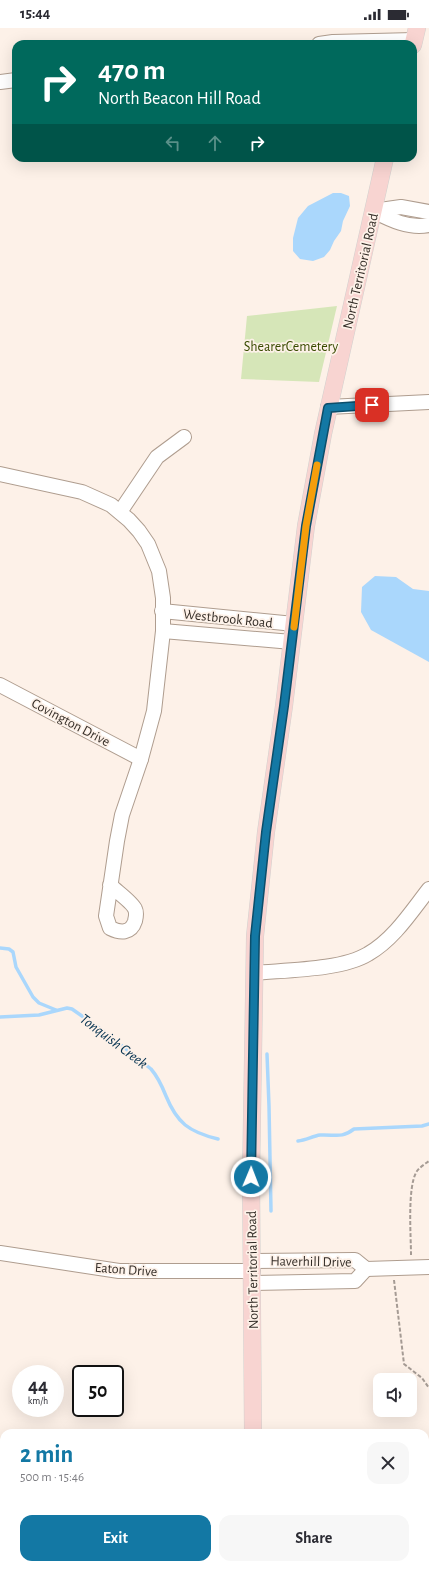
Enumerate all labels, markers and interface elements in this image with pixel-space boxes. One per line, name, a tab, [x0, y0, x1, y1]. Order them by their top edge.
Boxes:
text: 15:44	[20, 6, 50, 21]
icon: right	[32, 56, 84, 108]
text: 470 m	[98, 57, 166, 85]
text: North Beacon Hill Road	[98, 90, 261, 108]
icon: left	[162, 132, 184, 154]
icon: ahead	[204, 132, 226, 154]
icon: right	[246, 132, 268, 154]
street label: North Territorial Road	[341, 212, 381, 330]
park label: ShearerCemetery	[244, 340, 338, 354]
pin	[355, 388, 389, 422]
icon: arrive	[361, 394, 383, 416]
street label: Westbrook Road	[182, 607, 273, 631]
street label: Covington Drive	[29, 696, 112, 749]
water label: Tonquish Creek	[77, 1011, 150, 1072]
position arrow	[230, 1156, 272, 1198]
street label: North Territorial Road	[245, 1211, 261, 1329]
street label: Haverhill Drive	[270, 1254, 352, 1270]
street label: Eaton Drive	[94, 1261, 158, 1279]
speed limit sign: 50	[72, 1365, 124, 1417]
map controls	[373, 1373, 417, 1417]
button: sound	[373, 1373, 417, 1417]
text: 44	[28, 1376, 48, 1396]
text: km/h	[28, 1396, 48, 1406]
button: close	[367, 1442, 409, 1484]
text: 2 min	[20, 1443, 73, 1467]
text: 500 m · 15:46	[20, 1471, 84, 1484]
button: Exit	[20, 1515, 211, 1561]
button: Share	[219, 1515, 409, 1561]

